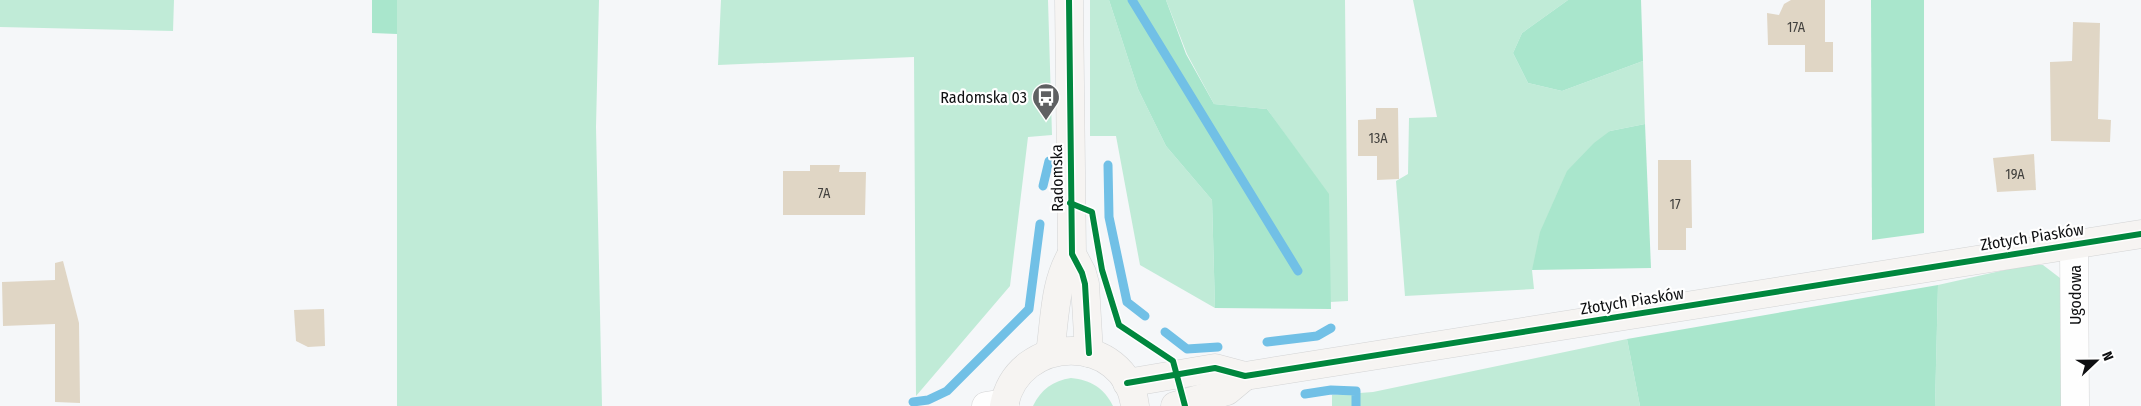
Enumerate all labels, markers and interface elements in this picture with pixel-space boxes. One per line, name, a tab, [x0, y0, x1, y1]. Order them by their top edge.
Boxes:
house number: 17A	[1787, 19, 1806, 36]
bus stop icon: Radomska 03	[1031, 82, 1061, 121]
place label: Radomska 03	[940, 88, 1027, 107]
house number: 13A	[1368, 130, 1388, 147]
street label: Radomska	[1047, 144, 1067, 212]
house number: 19A	[2005, 166, 2025, 183]
house number: 7A	[818, 185, 831, 202]
house number: 17	[1669, 196, 1681, 213]
street label: Złotych Piasków	[1979, 219, 2086, 255]
street label: Ugodowa	[2066, 265, 2085, 325]
street label: Złotych Piasków	[1579, 283, 1686, 319]
north arrow	[2071, 336, 2121, 386]
text: N	[2098, 349, 2117, 363]

